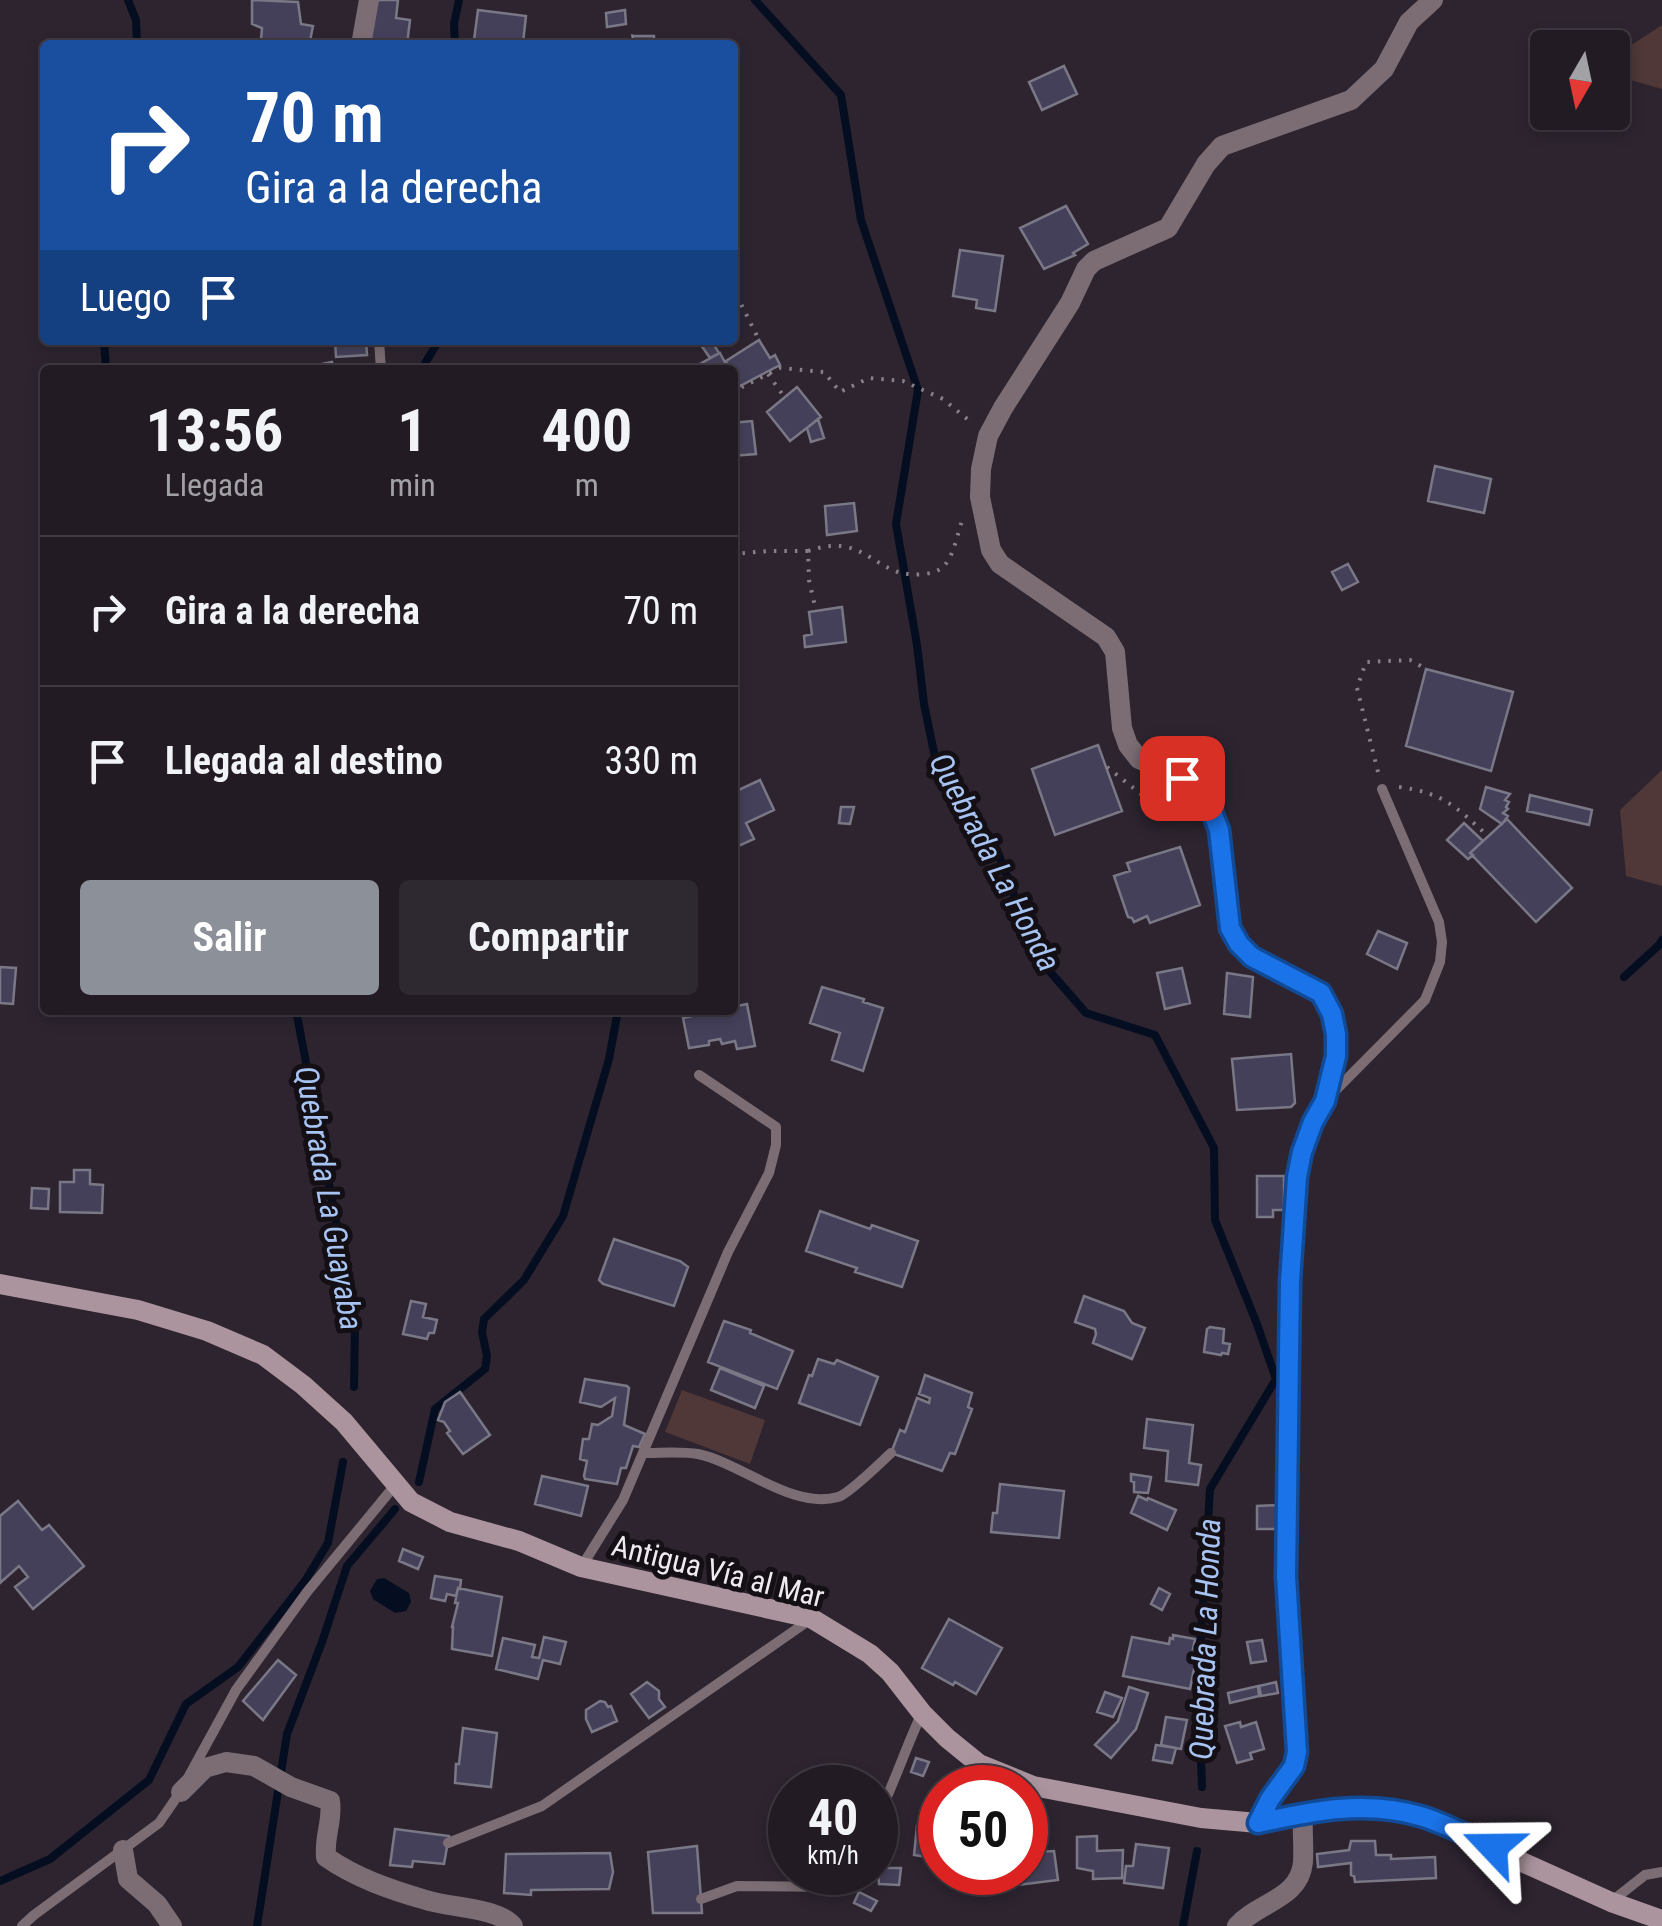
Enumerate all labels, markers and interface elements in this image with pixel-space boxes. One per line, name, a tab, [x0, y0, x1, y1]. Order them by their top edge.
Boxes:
north arrow	[1530, 30, 1630, 130]
map controls	[1530, 30, 1630, 130]
text: 70 m	[245, 77, 384, 159]
icon: right	[80, 80, 210, 210]
text: Gira a la derecha	[245, 161, 543, 214]
icon: arrive	[191, 270, 246, 325]
text: Luego	[80, 276, 171, 320]
text: 13:56	[146, 395, 283, 466]
text: 1	[397, 395, 428, 466]
text: 400	[541, 395, 632, 466]
text: Llegada	[165, 466, 264, 504]
text: min	[389, 466, 436, 504]
text: m	[575, 466, 599, 504]
icon: right	[80, 584, 135, 639]
text: Gira a la derecha	[165, 589, 420, 633]
text: 70 m	[623, 589, 698, 633]
icon: arrive	[80, 734, 135, 789]
pin	[1140, 736, 1225, 821]
text: Llegada al destino	[165, 739, 443, 783]
text: 330 m	[604, 739, 698, 783]
water label: Quebrada La Honda	[921, 746, 1069, 978]
icon: arrive	[1155, 751, 1210, 806]
button: Salir	[80, 880, 379, 995]
button: Compartir	[399, 880, 698, 995]
water label: Quebrada La Guayaba	[287, 1063, 371, 1333]
water label: Quebrada La Honda	[1182, 1517, 1228, 1761]
street label: Antigua Vía al Mar	[608, 1528, 828, 1614]
speed limit sign: 50	[918, 1765, 1048, 1895]
text: 40	[808, 1789, 858, 1847]
position arrow	[1441, 1795, 1545, 1899]
text: km/h	[807, 1841, 859, 1870]

